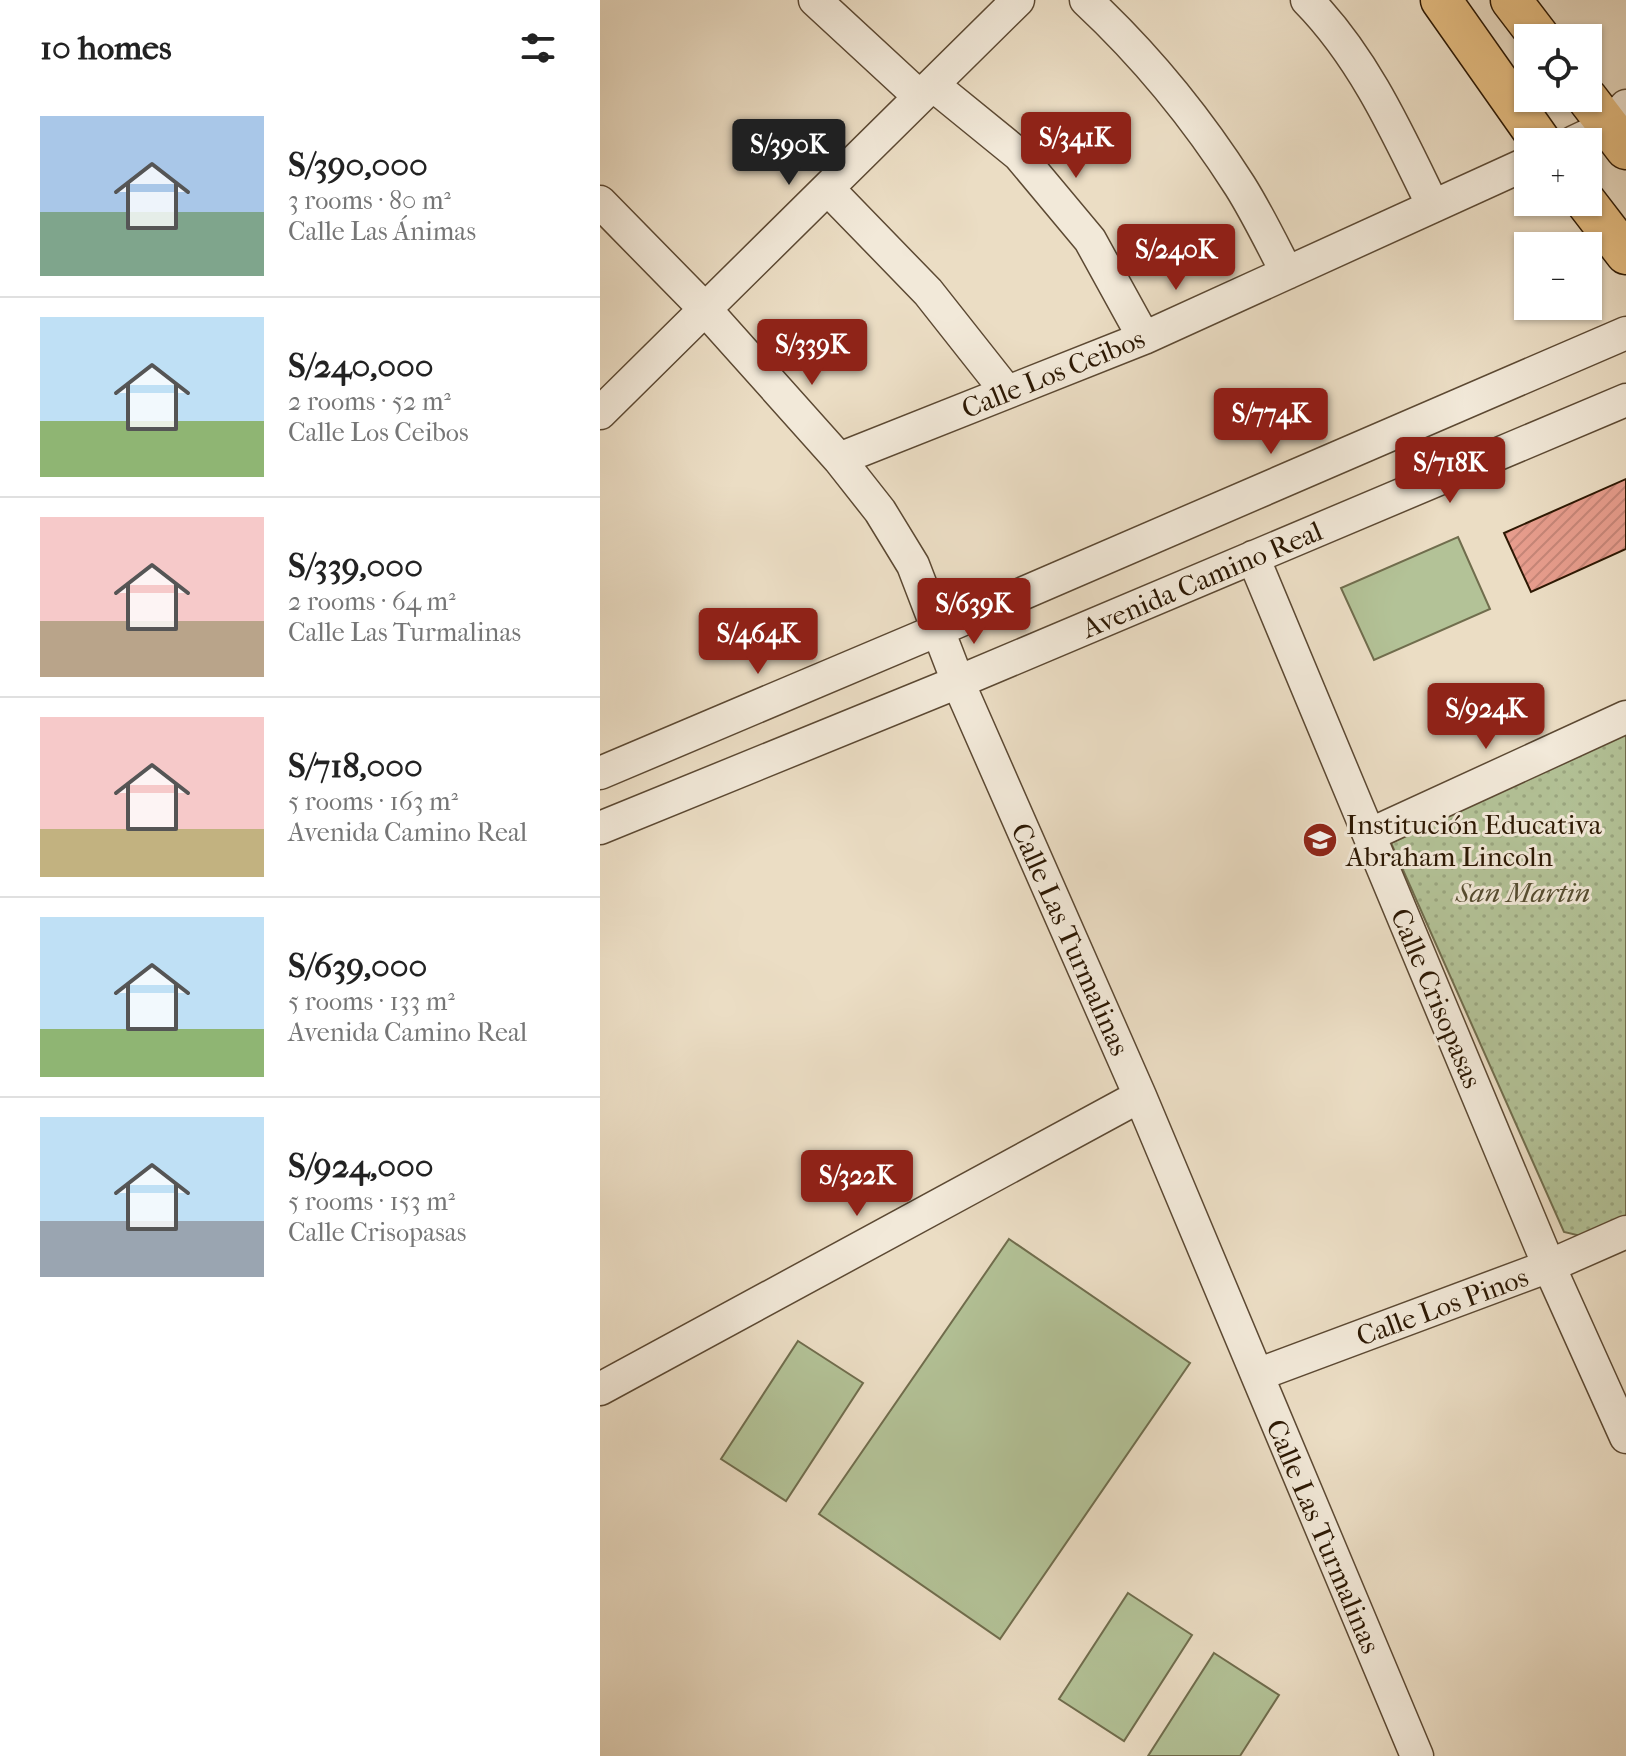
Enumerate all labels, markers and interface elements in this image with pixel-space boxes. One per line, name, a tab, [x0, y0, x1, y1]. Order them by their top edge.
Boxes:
map controls	[1514, 24, 1602, 320]
button: locate	[1514, 24, 1602, 112]
icon: filters	[516, 26, 560, 70]
text: 10 homes	[40, 28, 171, 68]
pin: S/341K	[1011, 112, 1141, 180]
pin: S/390K	[724, 119, 854, 187]
text: S/341K	[1039, 122, 1113, 153]
button: +	[1514, 128, 1602, 216]
text: S/390K	[750, 129, 828, 160]
text: S/390,000	[288, 145, 428, 185]
icon: home	[104, 148, 200, 244]
text: 3 rooms · 80 m²	[288, 185, 451, 216]
text: Calle Las Ánimas	[288, 216, 476, 247]
pin: S/240K	[1111, 224, 1241, 292]
button: −	[1514, 232, 1602, 320]
text: S/240K	[1135, 234, 1217, 265]
pin: S/339K	[747, 319, 877, 387]
street label: Calle Los Ceibos	[957, 322, 1150, 425]
text: S/339K	[775, 329, 849, 360]
text: S/240,000	[288, 346, 433, 386]
icon: home	[104, 349, 200, 445]
text: 2 rooms · 52 m²	[288, 386, 451, 417]
pin: S/774K	[1206, 388, 1336, 456]
text: S/774K	[1232, 398, 1310, 429]
text: Calle Los Ceibos	[288, 417, 469, 448]
pin: S/718K	[1385, 437, 1515, 505]
text: S/718K	[1413, 447, 1487, 478]
street label: Avenida Camino Real	[1076, 514, 1327, 645]
text: S/339,000	[288, 546, 423, 586]
icon: home	[104, 549, 200, 645]
pin: S/639K	[909, 578, 1039, 646]
text: 2 rooms · 64 m²	[288, 586, 456, 617]
text: S/639K	[935, 588, 1013, 619]
pin: S/464K	[693, 608, 823, 676]
text: Calle Las Turmalinas	[288, 617, 521, 648]
text: S/464K	[717, 618, 799, 649]
pin: S/924K	[1421, 683, 1551, 751]
text: S/924K	[1445, 693, 1527, 724]
text: S/718,000	[288, 746, 423, 786]
icon: home	[104, 749, 200, 845]
text: 5 rooms · 163 m²	[288, 786, 458, 817]
place label: Institución Educativa Abraham Lincoln	[1345, 808, 1603, 873]
text: Avenida Camino Real	[288, 817, 527, 848]
street label: Calle Las Turmalinas	[1004, 818, 1137, 1061]
school or university icon: Institución Educativa Abraham Lincoln	[1301, 821, 1339, 859]
park label: San Martin	[1455, 876, 1590, 909]
street label: Calle Crisopasas	[1384, 903, 1489, 1093]
text: S/639,000	[288, 946, 427, 986]
icon: home	[104, 949, 200, 1045]
text: 5 rooms · 133 m²	[288, 986, 455, 1017]
text: Avenida Camino Real	[288, 1017, 527, 1048]
text: S/924,000	[288, 1146, 433, 1186]
icon: home	[104, 1149, 200, 1245]
pin: S/322K	[792, 1150, 922, 1218]
text: S/322K	[819, 1160, 895, 1191]
text: 5 rooms · 153 m²	[288, 1186, 455, 1217]
text: Calle Crisopasas	[288, 1217, 466, 1248]
street label: Calle Los Pinos	[1352, 1260, 1533, 1353]
street label: Calle Las Turmalinas	[1259, 1414, 1388, 1658]

